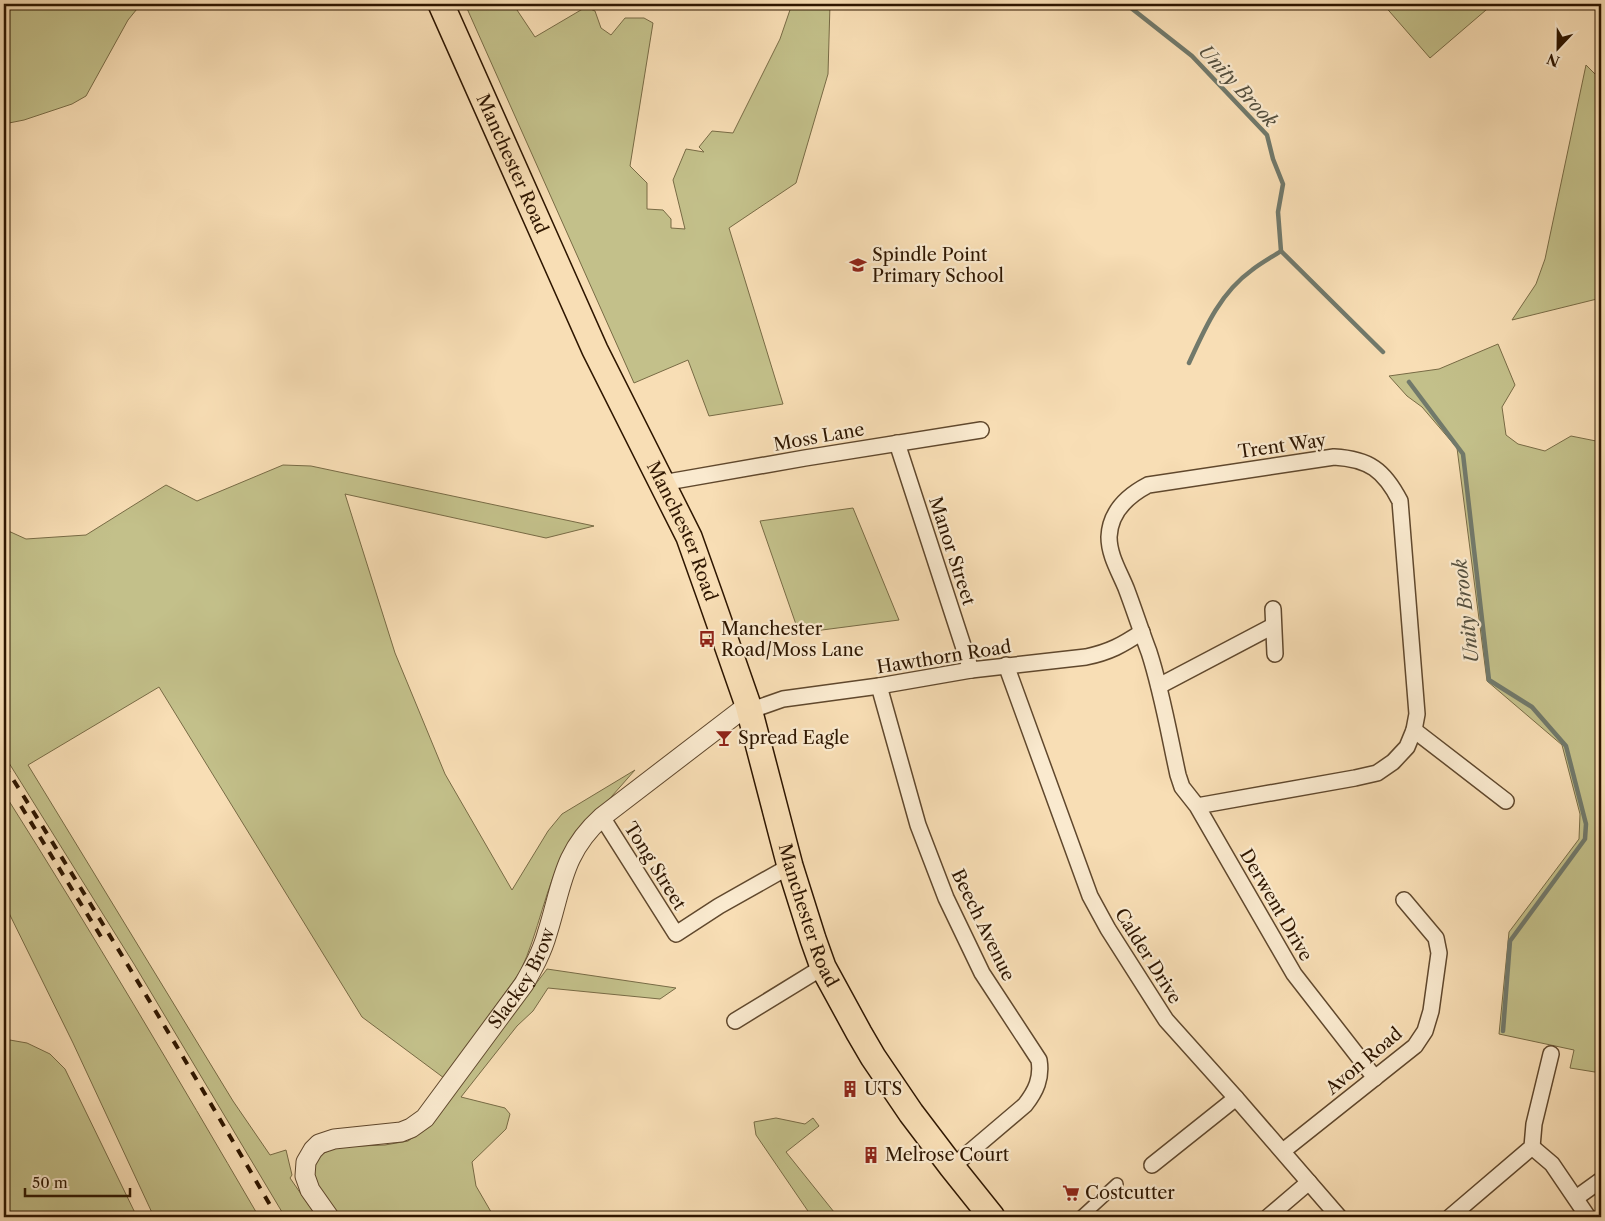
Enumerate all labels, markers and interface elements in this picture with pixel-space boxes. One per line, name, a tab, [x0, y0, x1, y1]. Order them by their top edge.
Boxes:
north arrow	[1532, 22, 1582, 72]
water label: Unity Brook	[1194, 40, 1282, 132]
text: N	[1544, 49, 1562, 71]
street label: Manchester Road	[472, 91, 553, 237]
place label: Spindle Point Primary School	[872, 244, 1004, 287]
school or university icon: Spindle Point Primary School	[848, 255, 868, 275]
street label: Moss Lane	[772, 418, 866, 456]
street label: Trent Way	[1237, 429, 1328, 463]
street label: Manchester Road	[642, 458, 722, 604]
street label: Manor Street	[924, 494, 980, 609]
water label: Unity Brook	[1448, 557, 1484, 664]
place label: Manchester Road/Moss Lane	[721, 618, 864, 661]
bus stop icon: Manchester Road/Moss Lane	[697, 629, 717, 649]
street label: Hawthorn Road	[875, 635, 1013, 679]
place label: Spread Eagle	[738, 727, 849, 749]
bar icon: Spread Eagle	[714, 728, 734, 748]
street label: Tong Street	[619, 818, 691, 914]
street label: Manchester Road	[774, 841, 843, 991]
street label: Derwent Drive	[1235, 845, 1317, 965]
street label: Beech Avenue	[946, 866, 1020, 984]
street label: Calder Drive	[1110, 904, 1186, 1008]
street label: Slackey Brow	[484, 924, 560, 1033]
street label: Avon Road	[1321, 1023, 1407, 1100]
place label: UTS	[864, 1078, 902, 1100]
building icon: UTS	[840, 1079, 860, 1099]
place label: Melrose Court	[885, 1144, 1010, 1166]
building icon: Melrose Court	[861, 1145, 881, 1165]
scale bar	[25, 1166, 130, 1198]
text: 50 m	[32, 1173, 68, 1192]
place label: Costcutter	[1085, 1182, 1175, 1204]
supermarket icon: Costcutter	[1061, 1183, 1081, 1203]

